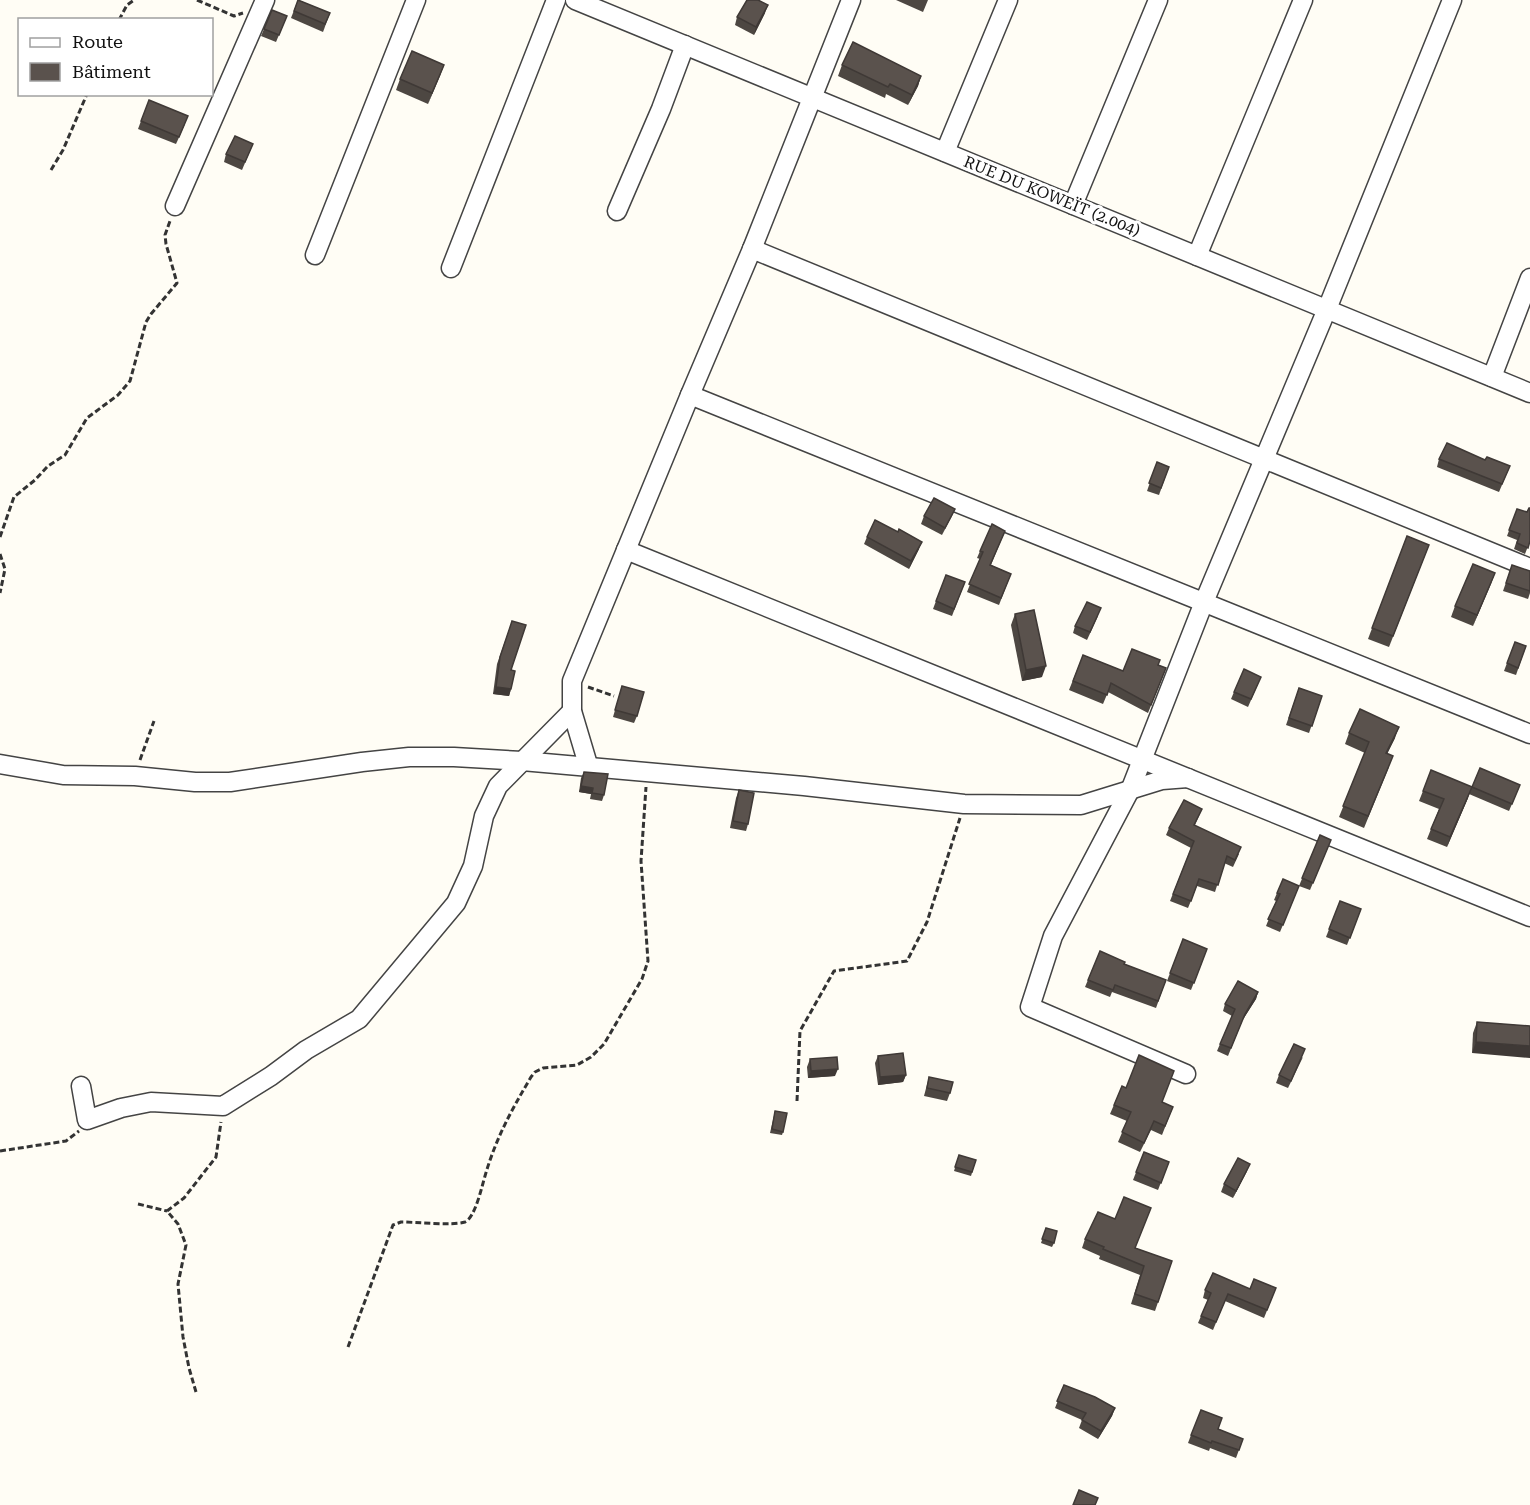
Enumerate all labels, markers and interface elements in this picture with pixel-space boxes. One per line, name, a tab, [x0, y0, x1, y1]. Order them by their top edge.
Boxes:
legend	[18, 18, 213, 96]
text: Route	[72, 31, 123, 52]
text: Bâtiment	[72, 61, 151, 82]
street label: RUE DU KOWEÏT (2.004)	[961, 152, 1143, 240]

